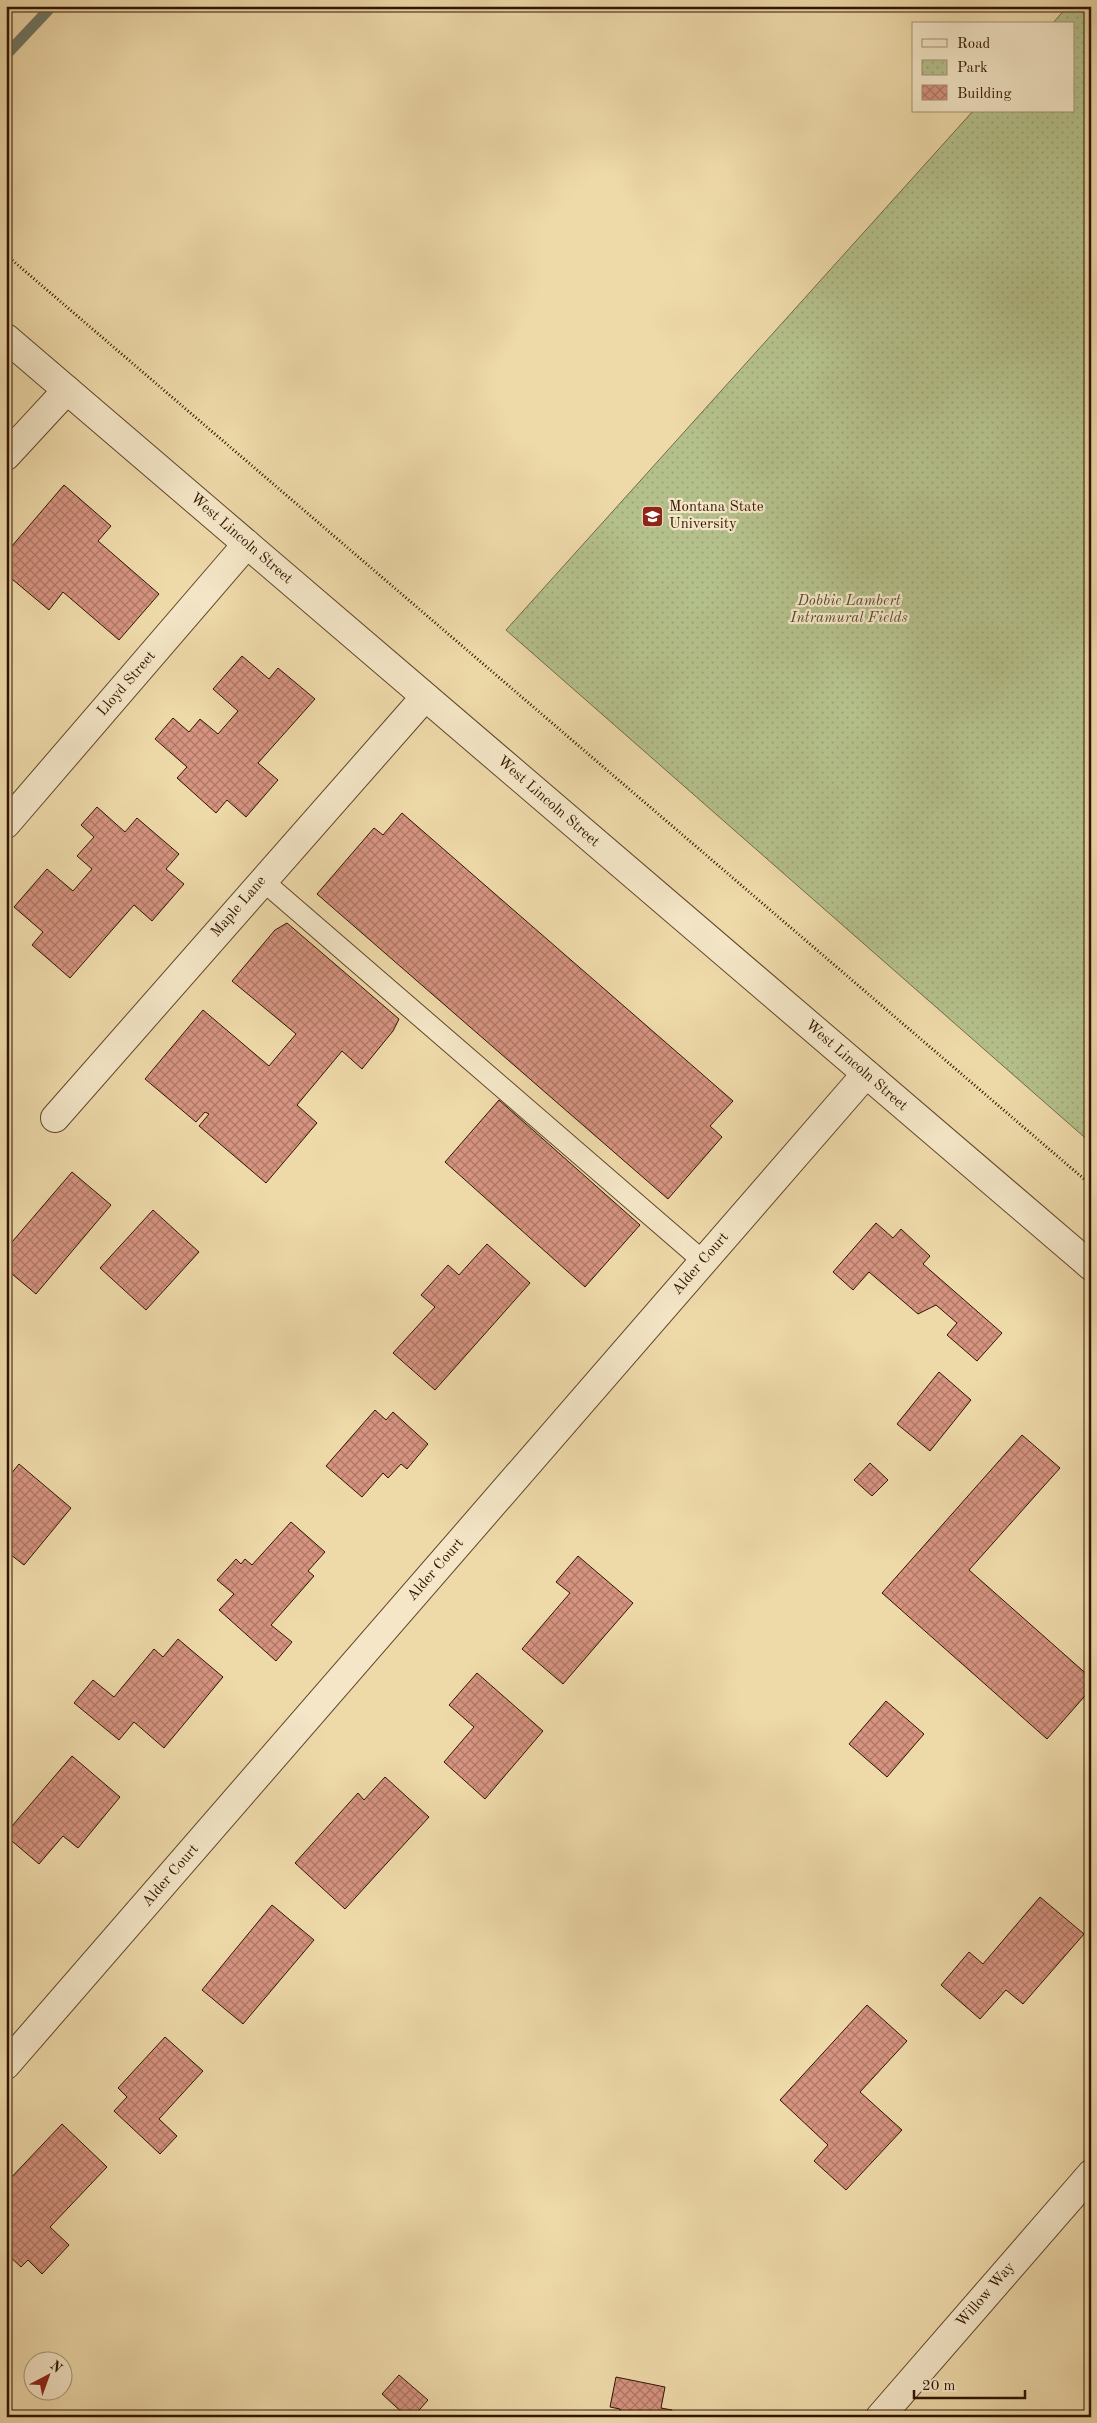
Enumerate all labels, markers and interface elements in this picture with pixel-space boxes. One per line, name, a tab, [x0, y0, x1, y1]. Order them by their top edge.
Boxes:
legend	[912, 22, 1074, 112]
text: Road	[957, 37, 991, 52]
text: Park	[957, 61, 988, 76]
text: Building	[957, 87, 1012, 102]
street label: West Lincoln Street	[187, 491, 295, 587]
place label: Montana State University	[669, 500, 764, 532]
school or university icon: Montana State University	[641, 504, 665, 528]
park label: Dobbie Lambert Intramural Fields	[789, 594, 908, 626]
street label: Lloyd Street	[95, 649, 159, 719]
street label: West Lincoln Street	[494, 754, 602, 850]
street label: Maple Lane	[209, 874, 269, 940]
street label: West Lincoln Street	[802, 1018, 910, 1114]
street label: Alder Court	[670, 1230, 732, 1298]
street label: Alder Court	[405, 1536, 467, 1604]
street label: Alder Court	[140, 1842, 202, 1910]
street label: Willow Way	[954, 2260, 1018, 2330]
north arrow	[22, 2350, 72, 2400]
text: N	[47, 2358, 65, 2376]
scale bar	[914, 2368, 1026, 2400]
text: 20 m	[922, 2379, 956, 2394]

